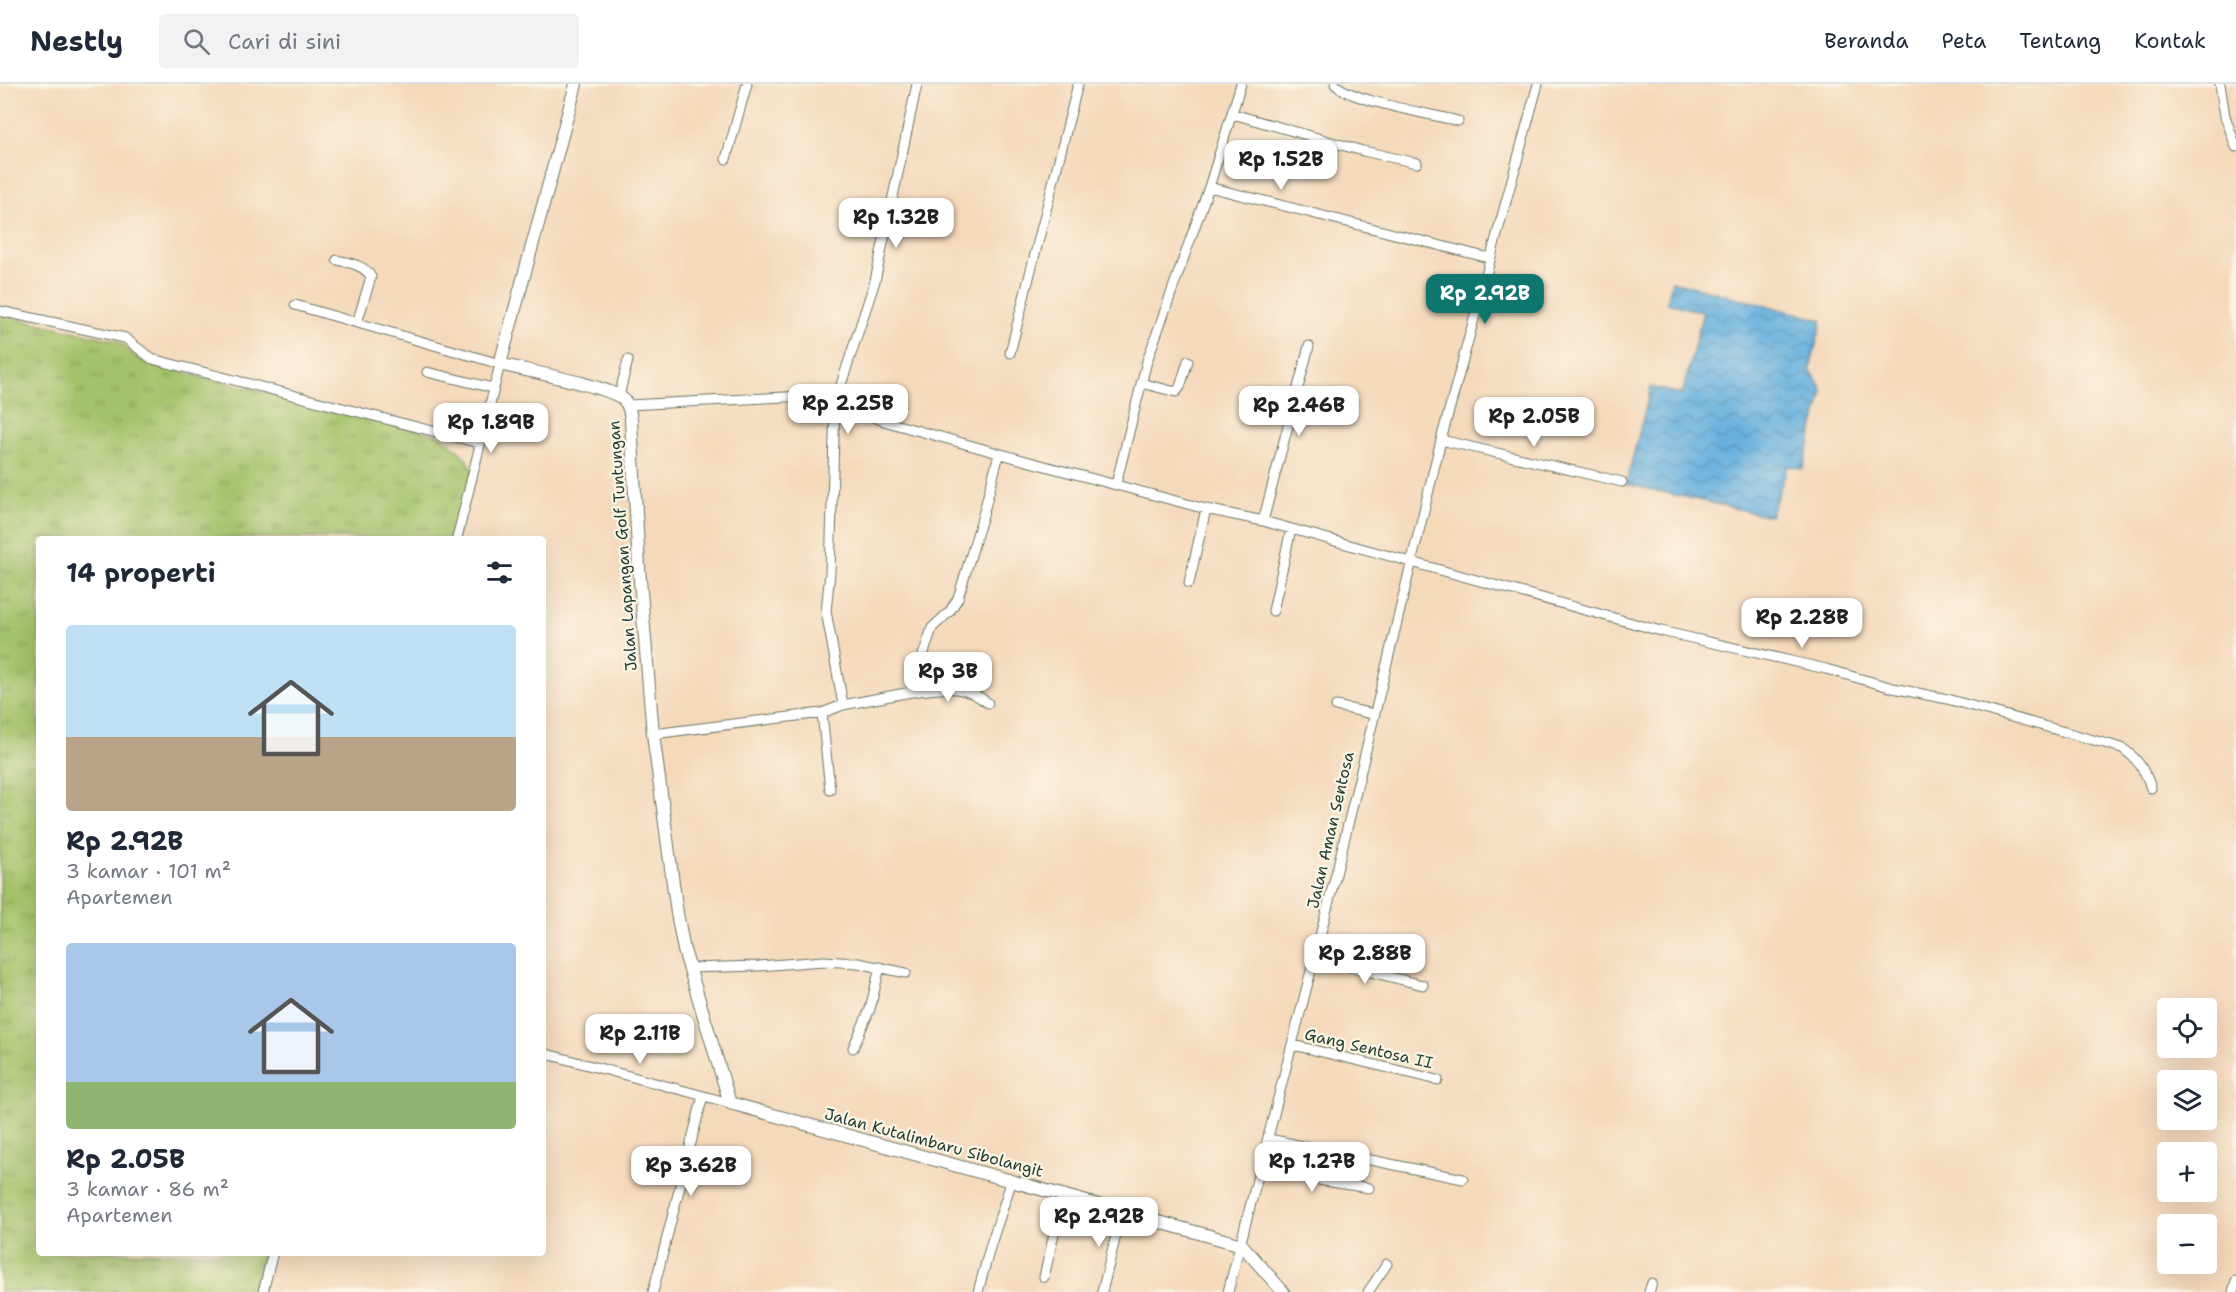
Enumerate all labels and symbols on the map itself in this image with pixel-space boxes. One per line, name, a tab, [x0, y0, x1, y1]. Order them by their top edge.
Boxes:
pin: Rp 1.52B	[1219, 140, 1343, 191]
pin: Rp 1.32B	[834, 198, 958, 249]
pin: Rp 2.92B	[1423, 274, 1547, 325]
pin: Rp 2.25B	[786, 384, 910, 435]
pin: Rp 2.46B	[1237, 386, 1361, 437]
pin: Rp 2.05B	[1472, 397, 1596, 448]
pin: Rp 1.89B	[429, 403, 553, 454]
street label: Jalan Lapangan Golf Tuntungan	[603, 420, 642, 672]
pin: Rp 2.28B	[1740, 598, 1864, 649]
pin: Rp 3B	[906, 652, 990, 703]
street label: Jalan Aman Sentosa	[1302, 749, 1359, 911]
pin: Rp 2.88B	[1303, 934, 1427, 985]
pin: Rp 2.11B	[578, 1014, 702, 1065]
street label: Gang Sentosa II	[1303, 1024, 1435, 1074]
street label: Jalan Kutalimbaru Sibolangit	[822, 1103, 1046, 1182]
pin: Rp 1.27B	[1250, 1142, 1374, 1193]
pin: Rp 3.62B	[629, 1146, 753, 1197]
pin: Rp 2.92B	[1037, 1197, 1161, 1248]

